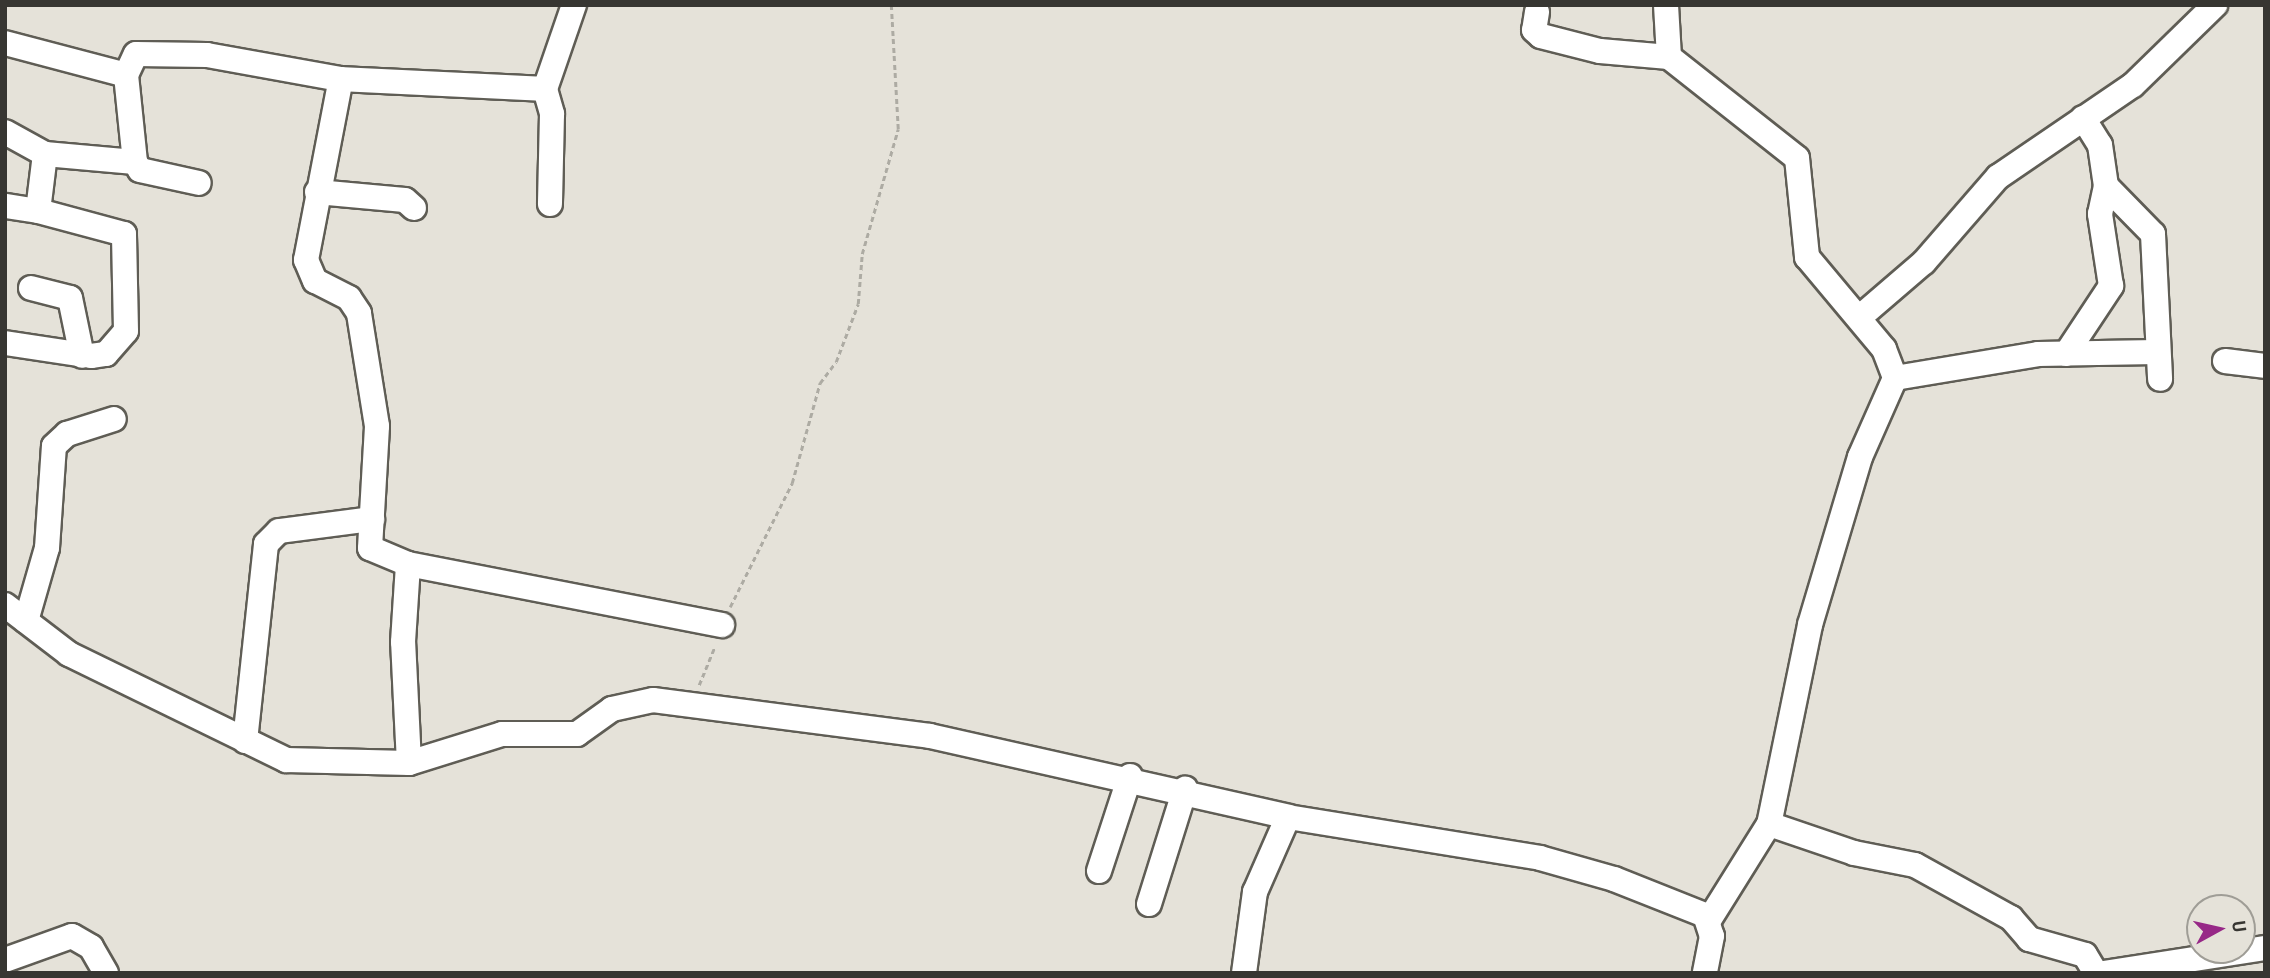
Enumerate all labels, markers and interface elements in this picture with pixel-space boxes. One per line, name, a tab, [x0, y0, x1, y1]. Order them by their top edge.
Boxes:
north arrow	[2186, 894, 2256, 964]
text: U	[2226, 919, 2253, 934]

